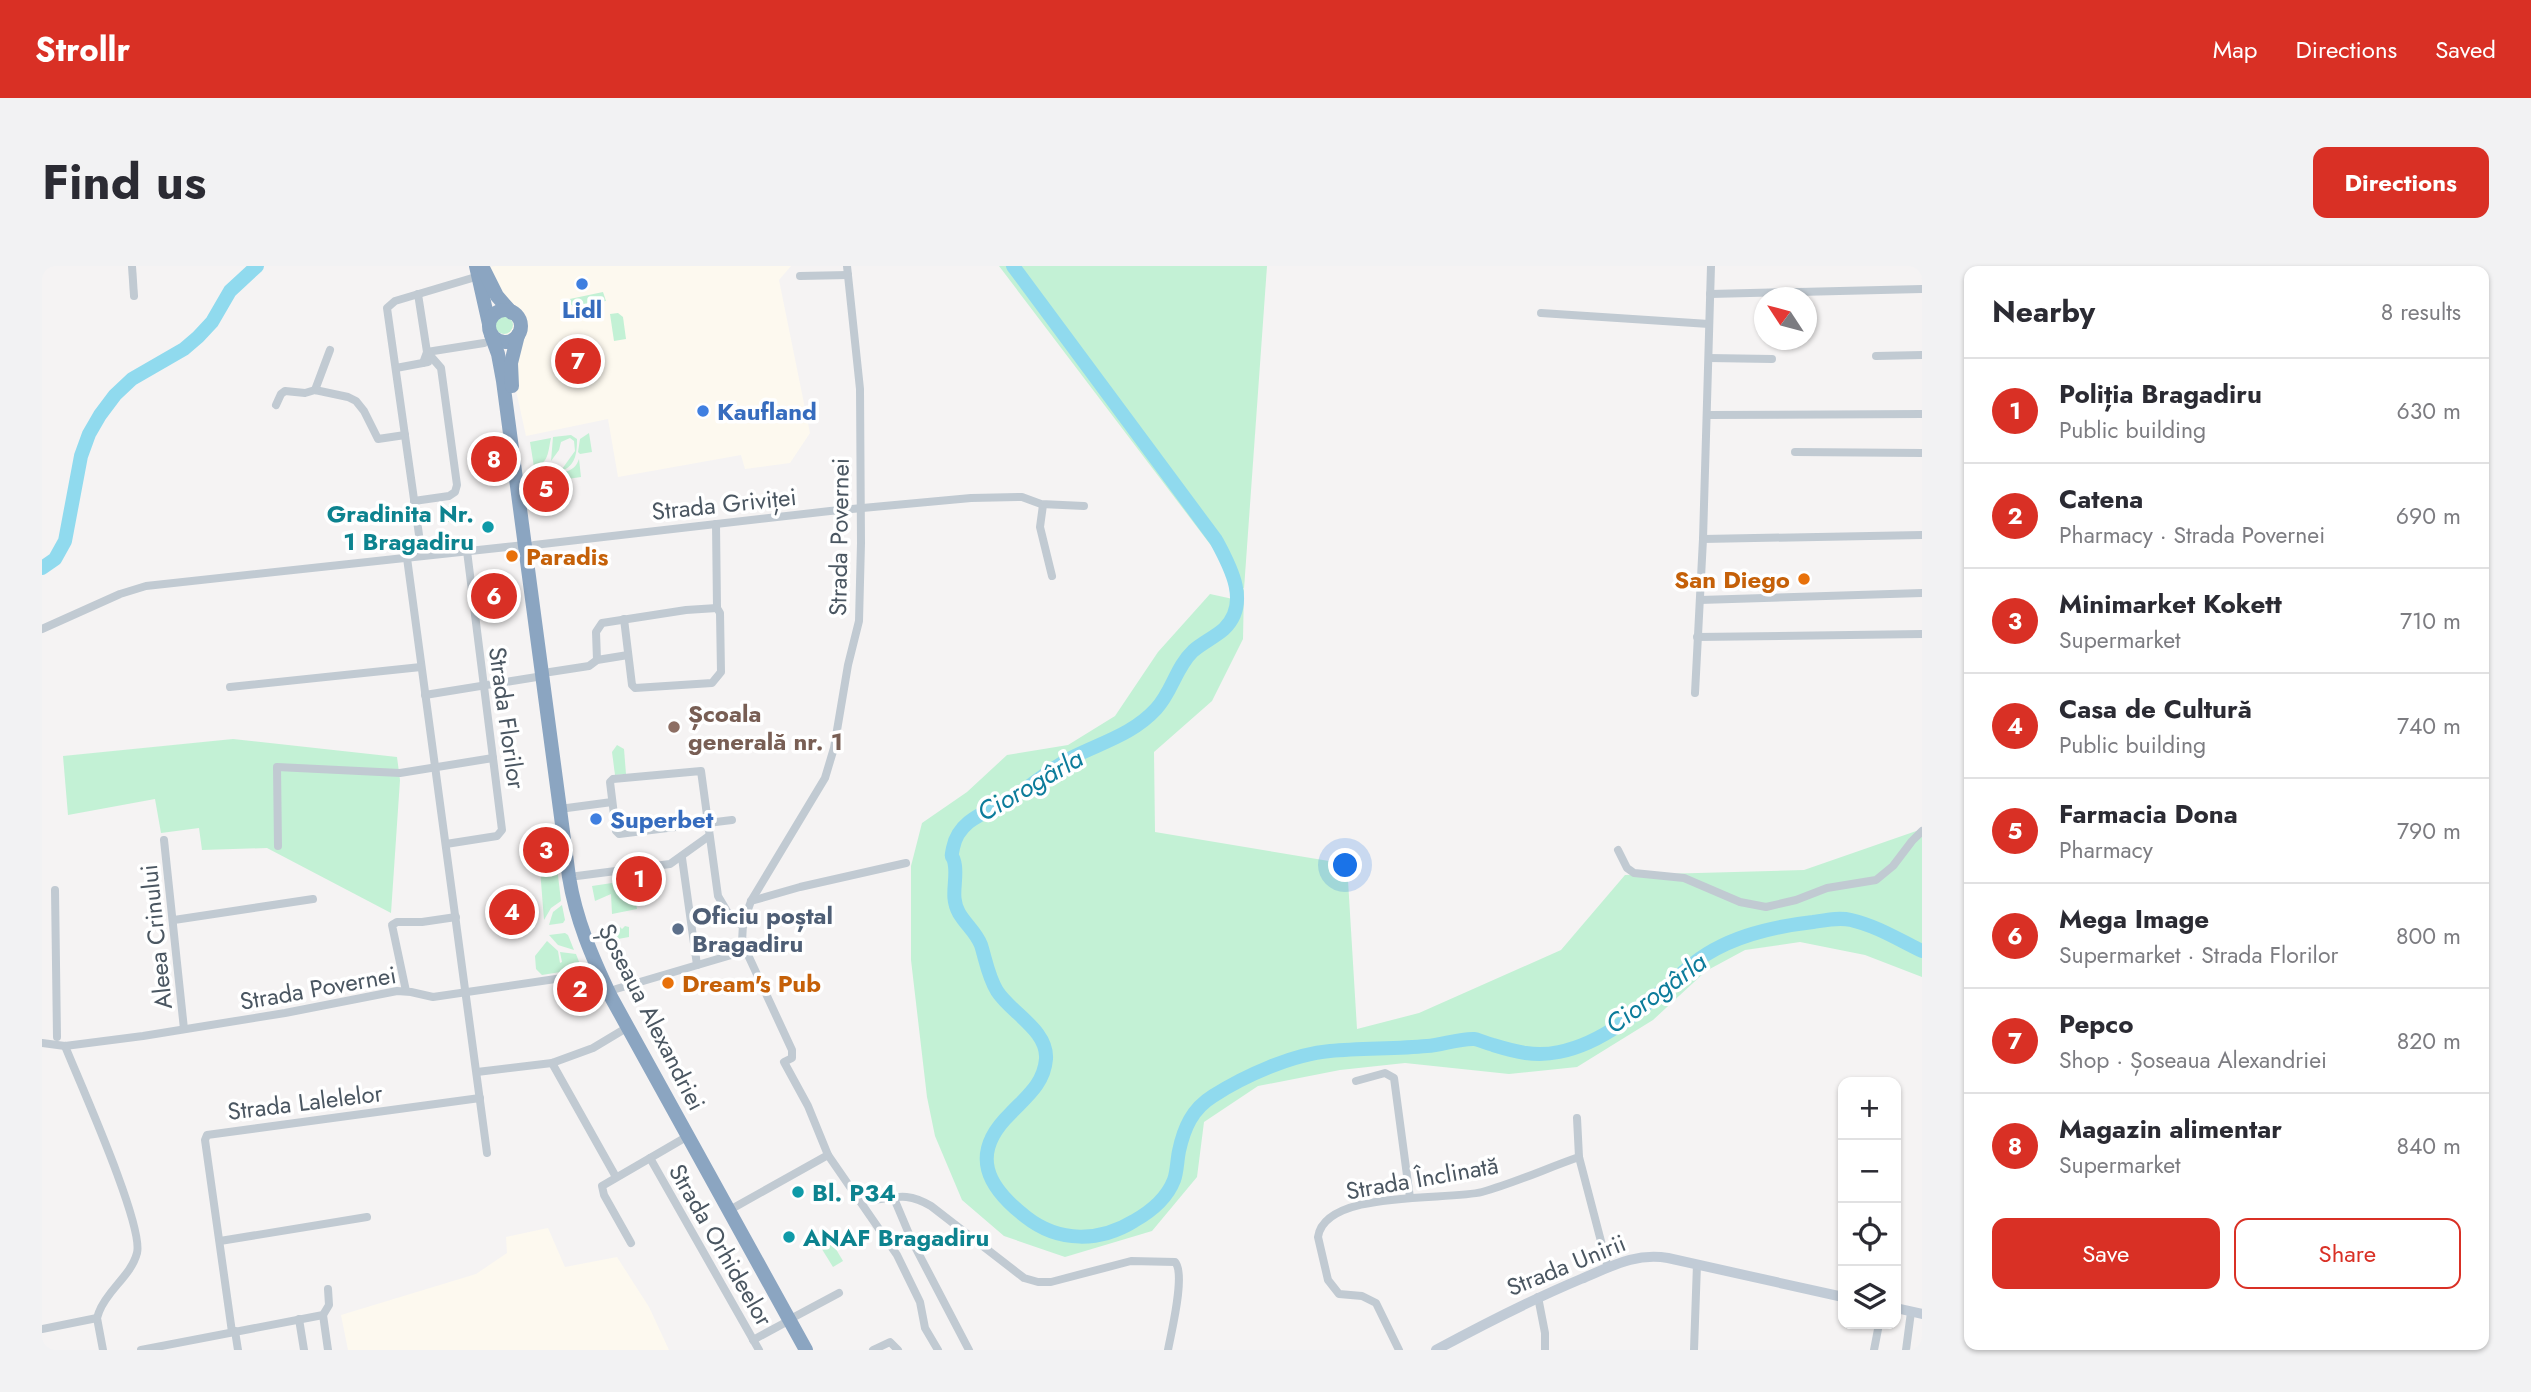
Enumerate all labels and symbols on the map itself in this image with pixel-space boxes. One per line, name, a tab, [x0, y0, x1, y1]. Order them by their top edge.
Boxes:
marker: Lidl	[574, 276, 590, 292]
north arrow	[1754, 287, 1817, 350]
place label: Lidl	[562, 292, 602, 327]
pin: 7	[555, 335, 601, 387]
place label: Kaufland	[717, 394, 817, 429]
marker: Kaufland	[695, 403, 711, 419]
pin: 8	[471, 433, 517, 485]
street label: Strada Povernei	[820, 458, 858, 616]
pin: 5	[523, 463, 569, 515]
street label: Strada Griviței	[650, 479, 798, 529]
place label: Gradinita Nr. 1 Bragadiru	[327, 496, 474, 559]
marker: Gradinita Nr. 1 Bragadiru	[480, 519, 496, 535]
place label: Paradis	[526, 539, 608, 574]
marker: Paradis	[504, 548, 520, 564]
place label: San Diego	[1674, 562, 1790, 597]
pin: 6	[471, 570, 517, 622]
marker: San Diego	[1796, 571, 1812, 587]
street label: Strada Florilor	[480, 645, 534, 792]
place label: Școala generală nr. 1	[688, 696, 843, 759]
marker: Școala generală nr. 1	[666, 719, 682, 735]
water label: Ciorogârla	[970, 739, 1091, 831]
place label: Superbet	[610, 802, 714, 837]
marker: Superbet	[588, 811, 604, 827]
pin: 3	[523, 824, 569, 876]
your location	[1328, 848, 1362, 882]
pin: 1	[616, 853, 662, 905]
street label: Aleea Crinului	[131, 863, 181, 1011]
pin: 4	[489, 886, 535, 938]
place label: Oficiu poștal Bragadiru	[692, 898, 833, 961]
street label: Șoseaua Alexandriei	[590, 917, 714, 1117]
marker: Oficiu poștal Bragadiru	[670, 921, 686, 937]
water label: Ciorogârla	[1597, 943, 1715, 1043]
street label: Strada Povernei	[237, 957, 399, 1019]
pin: 2	[557, 963, 603, 1015]
place label: Dream's Pub	[682, 966, 821, 1001]
marker: Dream's Pub	[660, 975, 676, 991]
street label: Strada Lalelelor	[225, 1075, 385, 1129]
street label: Strada Înclinată	[1343, 1147, 1501, 1209]
street label: Strada Orhideelor	[660, 1157, 782, 1333]
place label: Bl. P34	[812, 1175, 896, 1210]
marker: Bl. P34	[790, 1184, 806, 1200]
place label: ANAF Bragadiru	[802, 1220, 989, 1255]
street label: Strada Unirii	[1501, 1225, 1631, 1305]
marker: ANAF Bragadiru	[781, 1229, 797, 1245]

